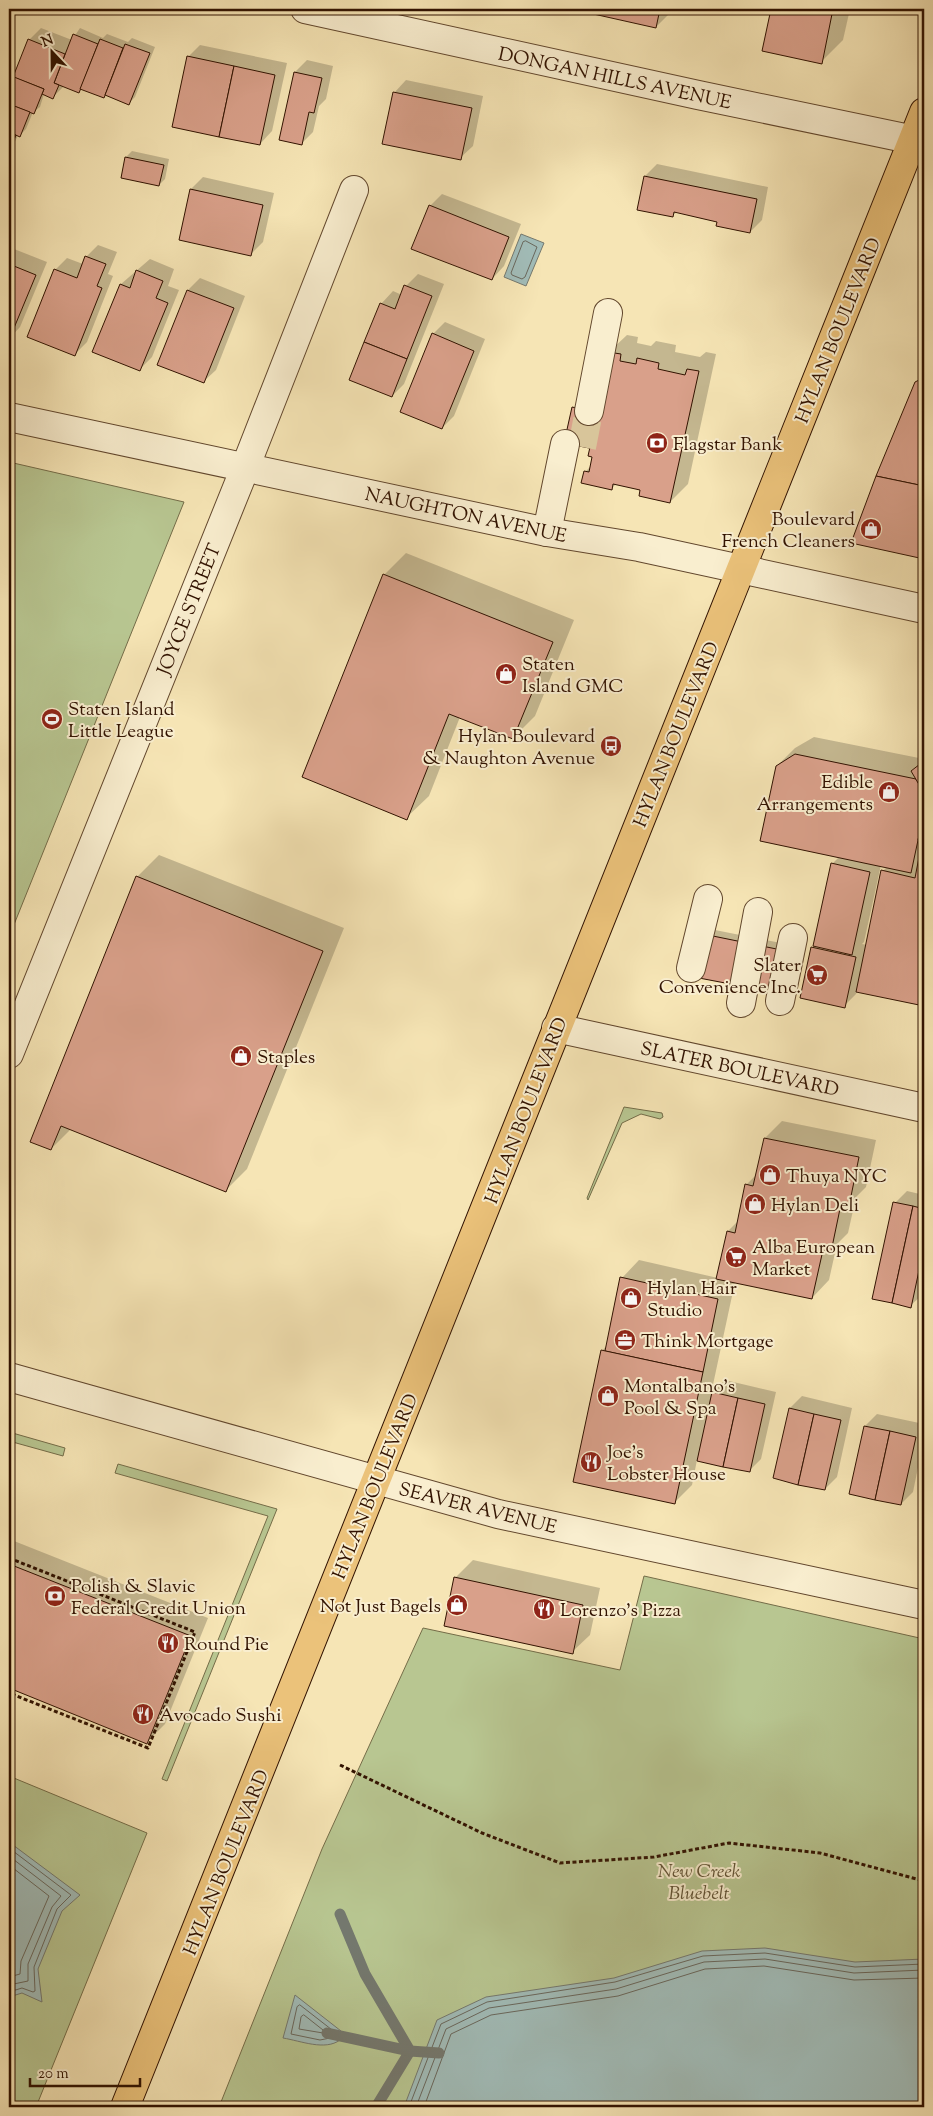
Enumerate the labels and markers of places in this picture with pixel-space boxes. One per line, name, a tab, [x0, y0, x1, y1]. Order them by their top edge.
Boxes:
bank icon: Flagstar Bank	[645, 431, 669, 455]
place label: Flagstar Bank	[673, 432, 783, 459]
place label: Boulevard French Cleaners	[722, 507, 855, 556]
shop icon: Boulevard French Cleaners	[859, 517, 883, 541]
place label: Staten Island GMC	[522, 652, 624, 701]
shop icon: Staten Island GMC	[494, 662, 518, 686]
place label: Staten Island Little League	[68, 697, 175, 746]
sports icon: Staten Island Little League	[40, 707, 64, 731]
place label: Hylan Boulevard & Naughton Avenue	[423, 724, 595, 773]
bus stop icon: Hylan Boulevard & Naughton Avenue	[599, 734, 623, 758]
place label: Edible Arrangements	[756, 770, 873, 819]
shop icon: Edible Arrangements	[877, 780, 901, 804]
place label: Slater Convenience Inc.	[659, 953, 801, 1002]
supermarket icon: Slater Convenience Inc.	[805, 963, 829, 987]
shop icon: Staples	[229, 1044, 253, 1068]
place label: Staples	[257, 1045, 315, 1072]
shop icon: Thuya NYC	[758, 1163, 782, 1187]
place label: Thuya NYC	[786, 1164, 887, 1191]
shop icon: Hylan Deli	[743, 1192, 767, 1216]
place label: Hylan Deli	[771, 1193, 859, 1220]
place label: Alba European Market	[752, 1235, 875, 1284]
supermarket icon: Alba European Market	[724, 1245, 748, 1269]
place label: Hylan Hair Studio	[647, 1276, 737, 1325]
shop icon: Hylan Hair Studio	[619, 1286, 643, 1310]
office icon: Think Mortgage	[613, 1328, 637, 1352]
place label: Think Mortgage	[641, 1329, 774, 1356]
place label: Montalbano's Pool & Spa	[624, 1374, 735, 1423]
shop icon: Montalbano's Pool & Spa	[596, 1384, 620, 1408]
place label: Joe's Lobster House	[606, 1440, 726, 1489]
restaurant icon: Joe's Lobster House	[579, 1450, 603, 1474]
place label: Polish & Slavic Federal Credit Union	[71, 1574, 246, 1623]
bank icon: Polish & Slavic Federal Credit Union	[43, 1584, 67, 1608]
shop icon: Not Just Bagels	[445, 1593, 469, 1617]
place label: Not Just Bagels	[320, 1594, 441, 1621]
restaurant icon: Lorenzo's Pizza	[532, 1597, 556, 1621]
place label: Lorenzo's Pizza	[560, 1598, 681, 1625]
restaurant icon: Round Pie	[156, 1631, 180, 1655]
place label: Round Pie	[184, 1632, 269, 1659]
restaurant icon: Avocado Sushi	[131, 1702, 155, 1726]
place label: Avocado Sushi	[159, 1703, 282, 1730]

